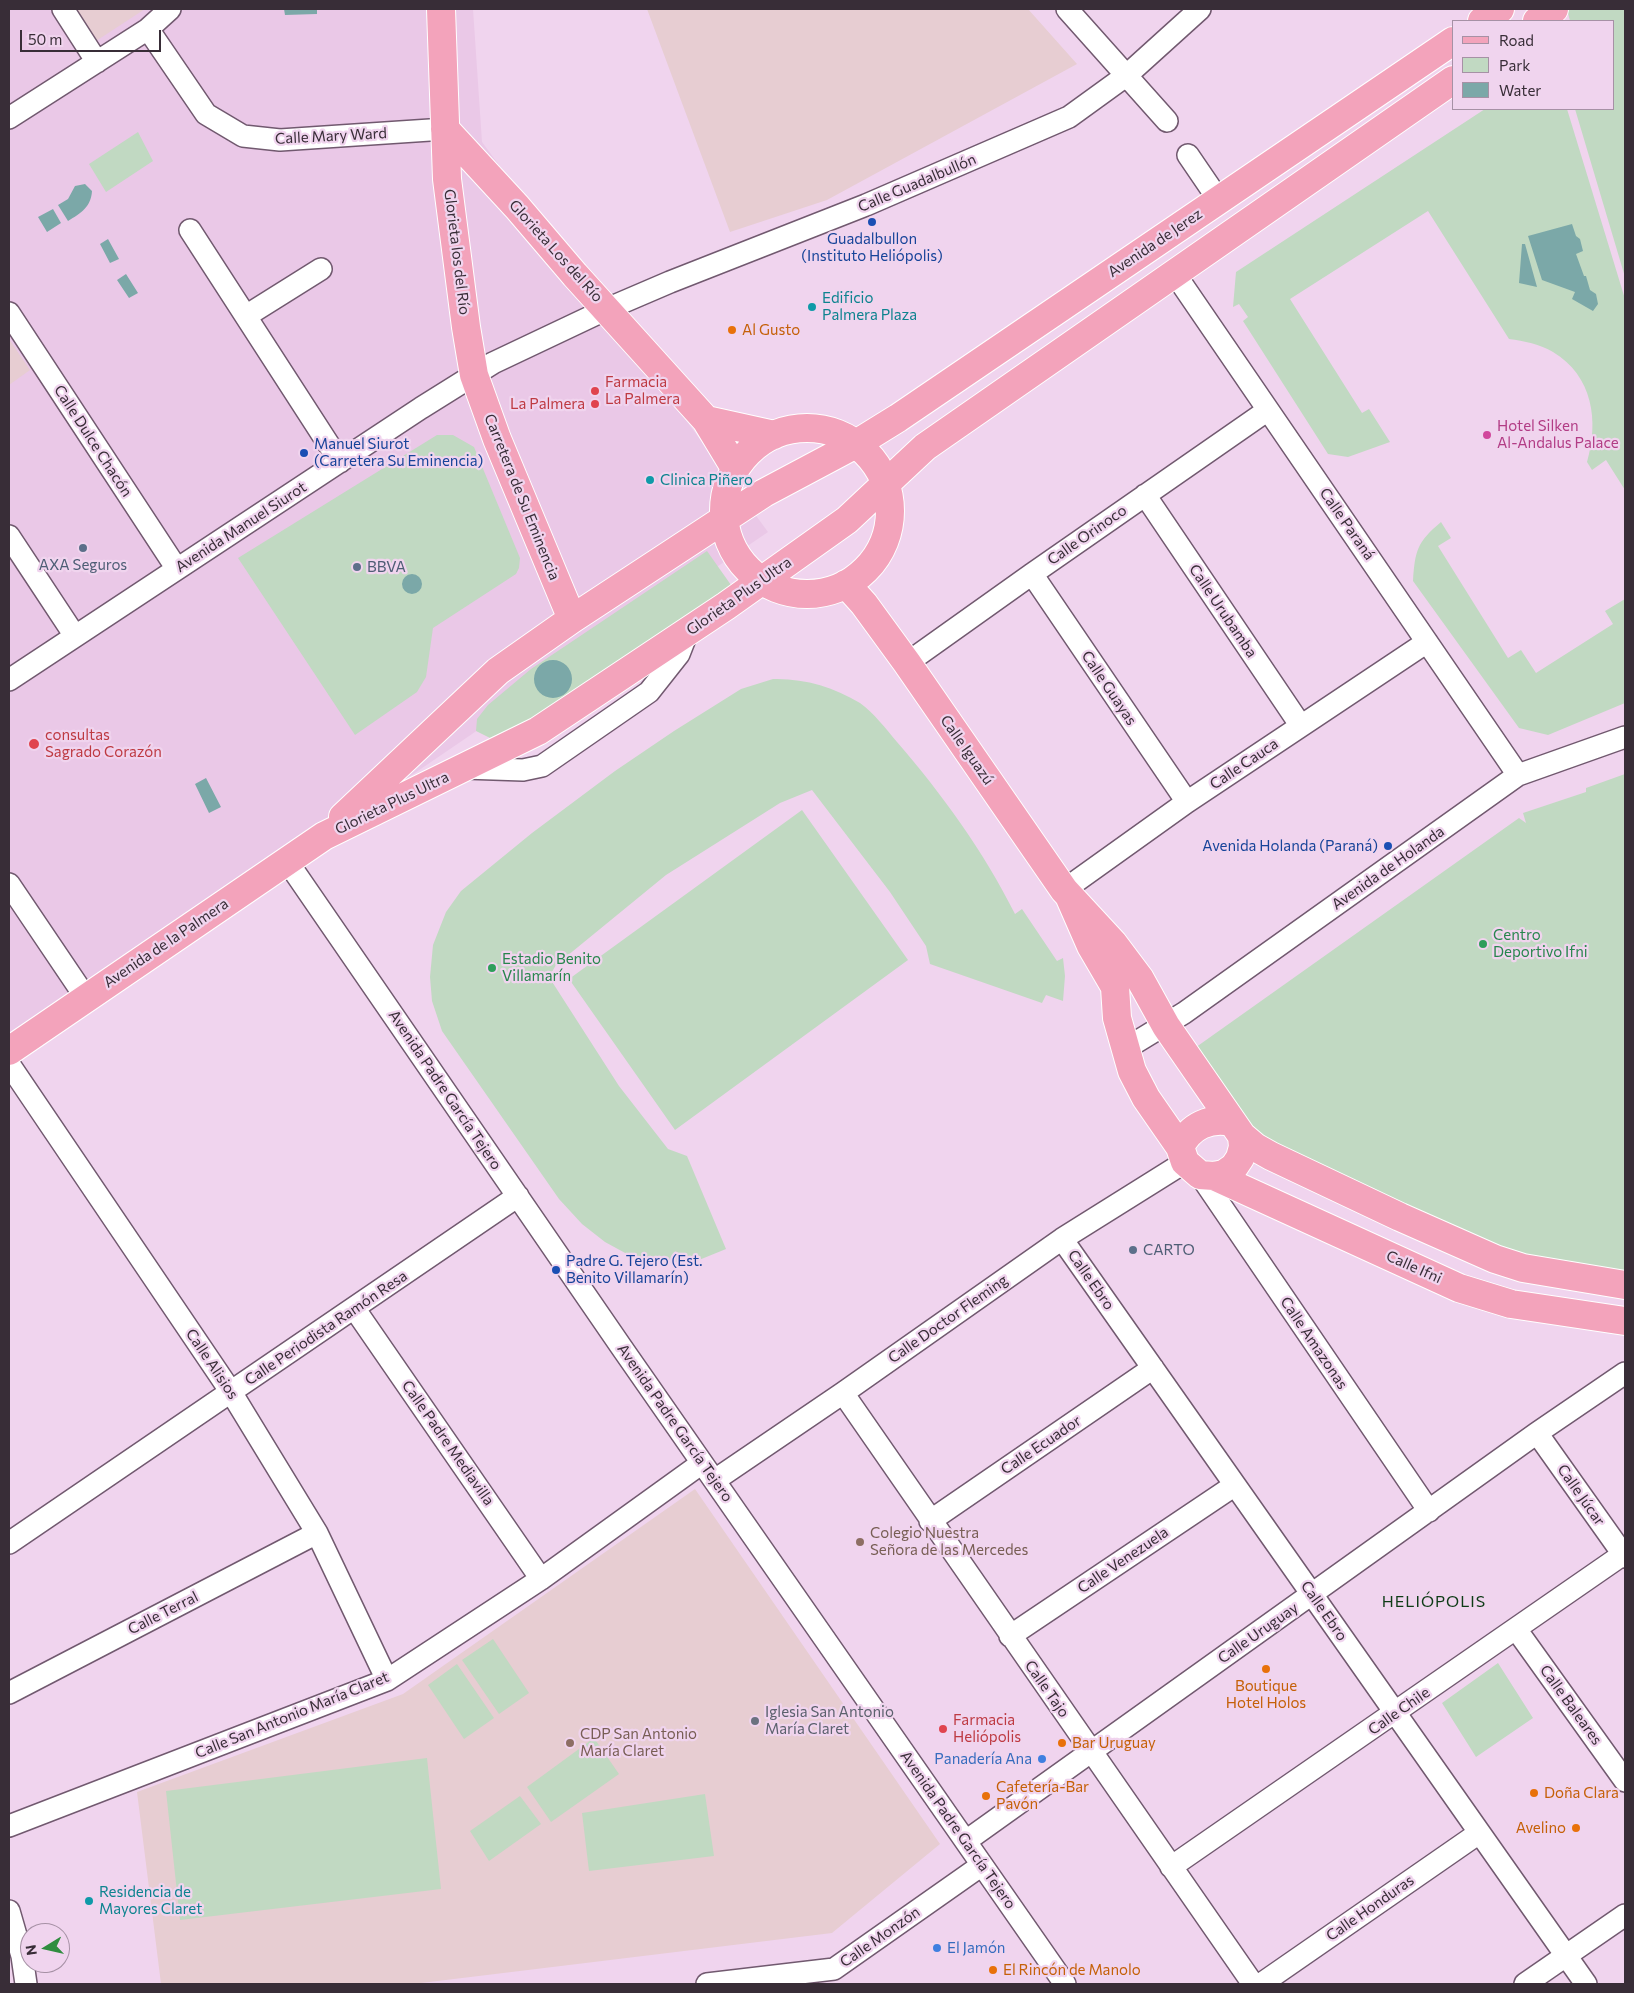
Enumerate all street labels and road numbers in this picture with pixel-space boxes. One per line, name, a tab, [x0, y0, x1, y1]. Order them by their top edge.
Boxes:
street label: Calle Mary Ward	[275, 124, 387, 148]
street label: Calle Guadalbullón	[855, 150, 979, 216]
street label: Glorieta los del Río	[440, 188, 474, 316]
street label: Glorieta Los del Río	[505, 196, 607, 306]
street label: Avenida de Jerez	[1104, 205, 1206, 281]
street label: Calle Dulce Chacón	[50, 382, 136, 500]
street label: Carretera de Su Eminencia	[480, 411, 564, 583]
street label: Avenida Manuel Siurot	[172, 478, 310, 576]
street label: Calle Paraná	[1316, 484, 1378, 564]
street label: Calle Orinoco	[1044, 501, 1130, 569]
street label: Glorieta Plus Ultra	[683, 553, 795, 639]
street label: Calle Urubamba	[1185, 561, 1261, 661]
street label: Calle Guayas	[1078, 647, 1140, 729]
street label: Calle Iguazú	[936, 712, 998, 788]
street label: Calle Cauca	[1207, 735, 1281, 793]
street label: Glorieta Plus Ultra	[332, 768, 452, 838]
street label: Avenida de Holanda	[1328, 822, 1448, 914]
street label: Avenida de la Palmera	[100, 895, 232, 991]
street label: Avenida Padre García Tejero	[385, 1007, 505, 1173]
street label: Calle Ebro	[1064, 1247, 1118, 1313]
street label: Calle Ifni	[1383, 1247, 1445, 1287]
street label: Calle Periodista Ramón Resa	[241, 1267, 411, 1389]
street label: Calle Doctor Fleming	[885, 1271, 1011, 1367]
street label: Calle Amazonas	[1276, 1293, 1352, 1393]
street label: Calle Alisios	[182, 1325, 242, 1403]
street label: Avenida Padre García Tejero	[613, 1341, 737, 1505]
street label: Calle Padre Mediavilla	[398, 1377, 498, 1509]
street label: Calle Ecuador	[998, 1412, 1084, 1478]
street label: Calle Júcar	[1553, 1461, 1609, 1529]
street label: Calle Venezuela	[1074, 1523, 1172, 1597]
street label: Calle Ebro	[1297, 1578, 1351, 1644]
street label: Calle Terral	[125, 1588, 201, 1638]
street label: Calle Uruguay	[1214, 1599, 1302, 1667]
street label: Calle Tajo	[1021, 1657, 1073, 1721]
street label: Calle Baleares	[1536, 1662, 1606, 1748]
street label: Calle San Antonio María Claret	[193, 1668, 391, 1762]
street label: Calle Chile	[1365, 1683, 1433, 1739]
street label: Avenida Padre García Tejero	[896, 1748, 1020, 1912]
street label: Calle Honduras	[1323, 1871, 1417, 1945]
street label: Calle Monzón	[837, 1903, 923, 1971]

